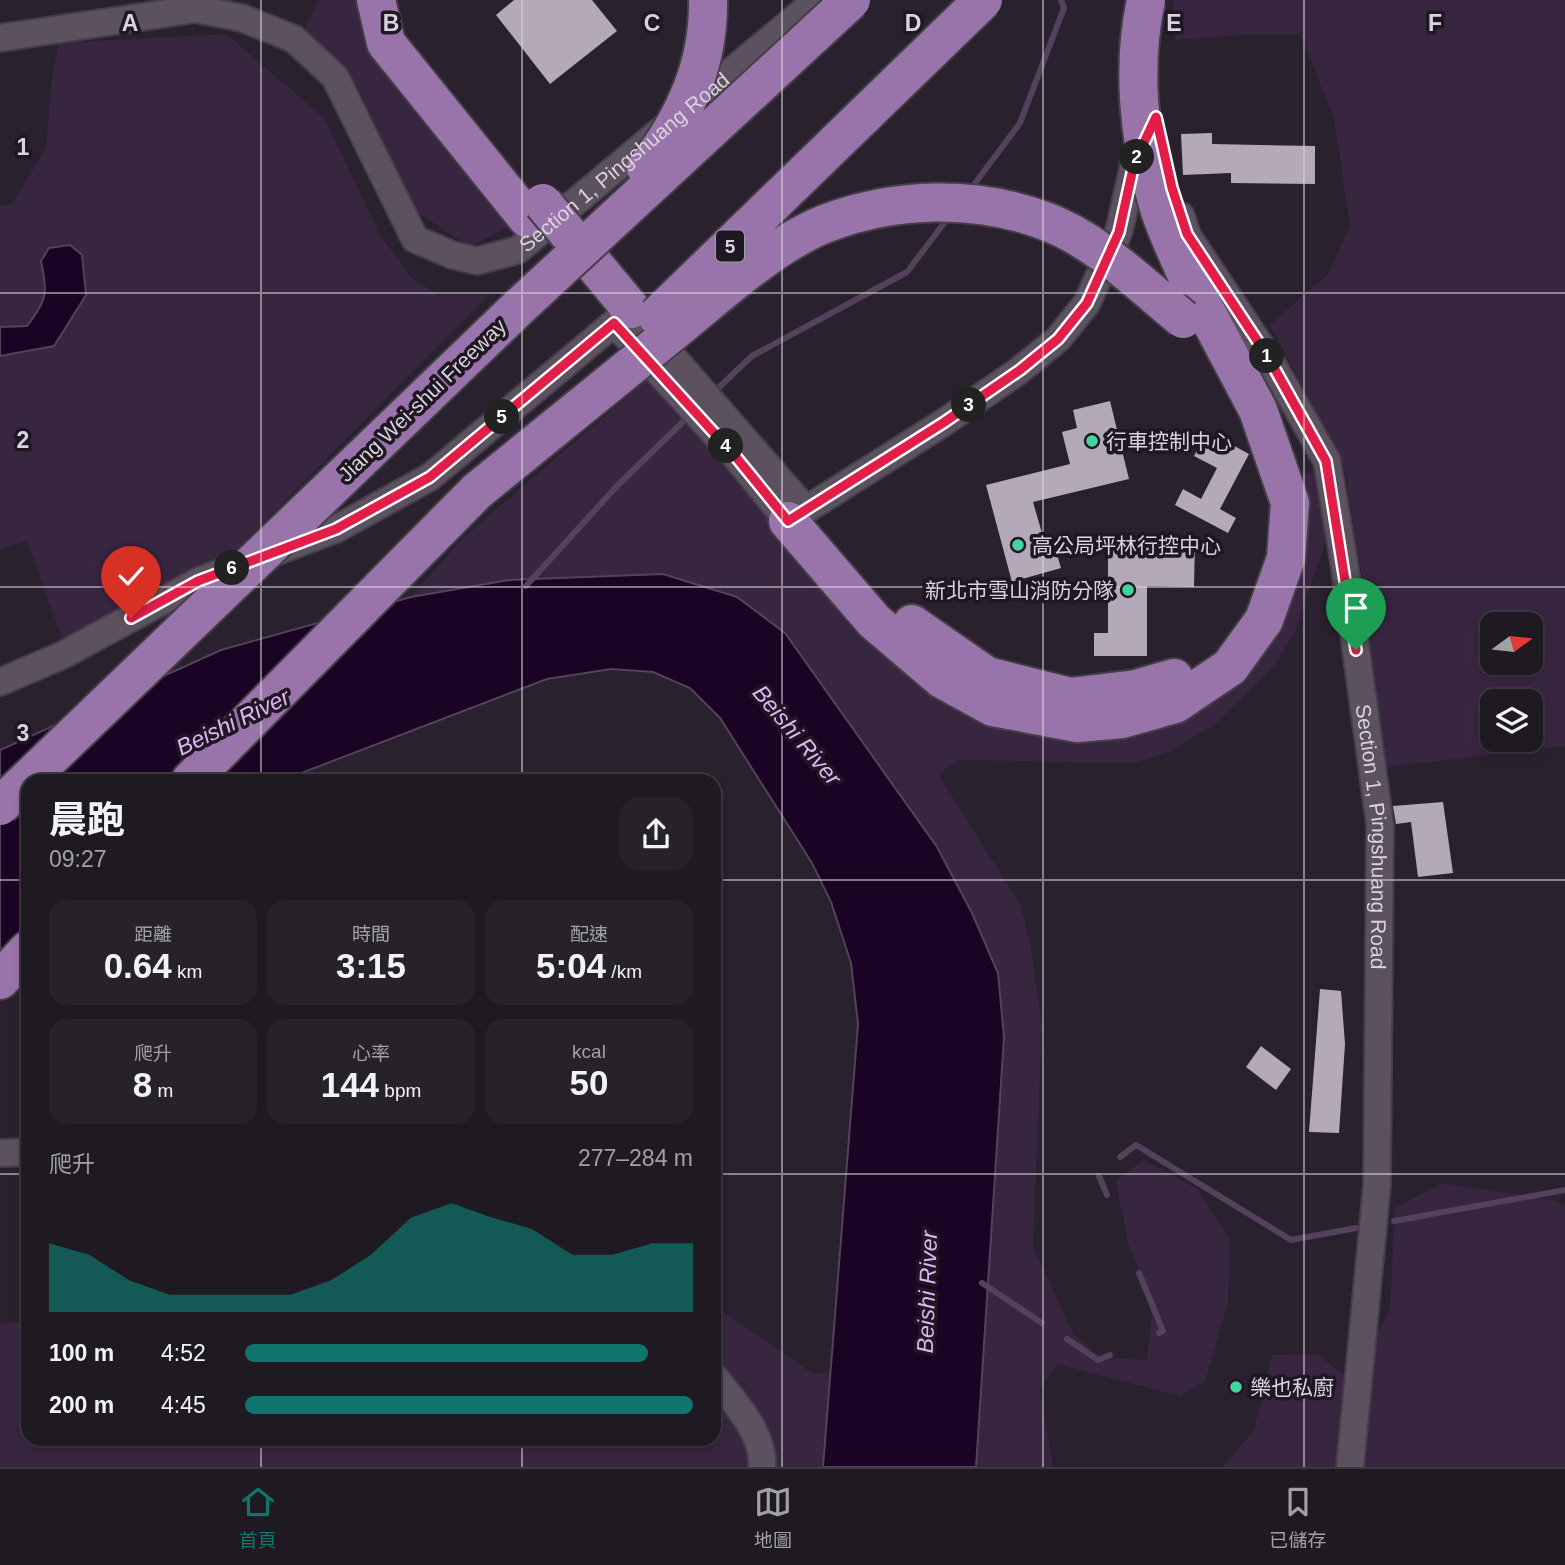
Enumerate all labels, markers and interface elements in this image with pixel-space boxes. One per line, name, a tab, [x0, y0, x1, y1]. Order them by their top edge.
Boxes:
text: A	[122, 10, 138, 36]
text: B	[383, 10, 399, 36]
text: C	[644, 10, 660, 36]
text: D	[905, 10, 921, 36]
text: E	[1166, 10, 1182, 36]
text: F	[1428, 10, 1442, 36]
street label: Section 1, Pingshuang Road	[514, 67, 733, 256]
text: 1	[17, 134, 30, 160]
pin: 2	[1120, 140, 1154, 174]
text: 2	[1131, 146, 1142, 167]
road number: 5	[716, 230, 744, 262]
street label: Jiang Wei-shui Freeway	[334, 314, 511, 486]
pin: 1	[1250, 338, 1284, 374]
text: 1	[1261, 345, 1272, 366]
pin: 3	[951, 388, 986, 422]
text: 3	[963, 394, 974, 415]
pin: 5	[484, 400, 520, 434]
text: 5	[496, 406, 507, 427]
text: 2	[17, 427, 29, 453]
pin: 4	[708, 428, 744, 464]
place label: 行車控制中心	[1106, 430, 1232, 453]
marker: 行車控制中心	[1084, 433, 1100, 449]
text: 4	[720, 435, 731, 456]
place label: 高公局坪林行控中心	[1032, 534, 1221, 557]
marker: 高公局坪林行控中心	[1010, 537, 1026, 553]
pin	[101, 546, 161, 618]
pin: 6	[215, 550, 250, 586]
icon: check	[112, 557, 150, 595]
text: 6	[226, 557, 237, 578]
pin	[1326, 578, 1386, 650]
place label: 新北市雪山消防分隊	[925, 579, 1114, 602]
marker: 新北市雪山消防分隊	[1120, 582, 1136, 598]
icon: arrive	[1337, 589, 1375, 627]
north arrow	[1480, 612, 1544, 676]
map controls	[1480, 612, 1543, 752]
water label: Beishi River	[748, 680, 847, 791]
water label: Beishi River	[172, 683, 295, 761]
button: layers	[1480, 689, 1543, 752]
street label: Section 1, Pingshuang Road	[1352, 703, 1392, 969]
text: 3	[17, 720, 29, 746]
button: share	[619, 797, 693, 871]
text: 晨跑	[49, 799, 125, 841]
text: 09:27	[49, 846, 107, 872]
text: 距離	[134, 924, 172, 945]
text: 時間	[352, 924, 390, 945]
text: 配速	[570, 924, 608, 945]
text: 0.64	[104, 946, 172, 985]
text: 3:15	[336, 946, 406, 985]
text: 5:04	[536, 946, 606, 985]
text: km	[172, 961, 202, 982]
text: /km	[606, 961, 642, 982]
text: kcal	[572, 1041, 606, 1062]
text: 爬升	[134, 1043, 172, 1064]
text: 心率	[352, 1043, 390, 1064]
text: 50	[570, 1063, 608, 1102]
text: 8	[133, 1065, 152, 1104]
text: 144	[321, 1065, 379, 1104]
text: m	[152, 1080, 173, 1101]
text: bpm	[379, 1080, 421, 1101]
text: 277–284 m	[578, 1145, 693, 1171]
text: 爬升	[49, 1151, 95, 1177]
water label: Beishi River	[912, 1229, 942, 1354]
text: 100 m	[49, 1340, 114, 1366]
text: 4:52	[161, 1340, 206, 1366]
place label: 樂也私廚	[1250, 1376, 1334, 1399]
marker: 樂也私廚	[1228, 1379, 1244, 1395]
text: 200 m	[49, 1392, 114, 1418]
text: 4:45	[161, 1392, 206, 1418]
tab: 首頁	[239, 1483, 277, 1552]
tab: 地圖	[754, 1483, 792, 1552]
tab: 已儲存	[1269, 1483, 1326, 1552]

